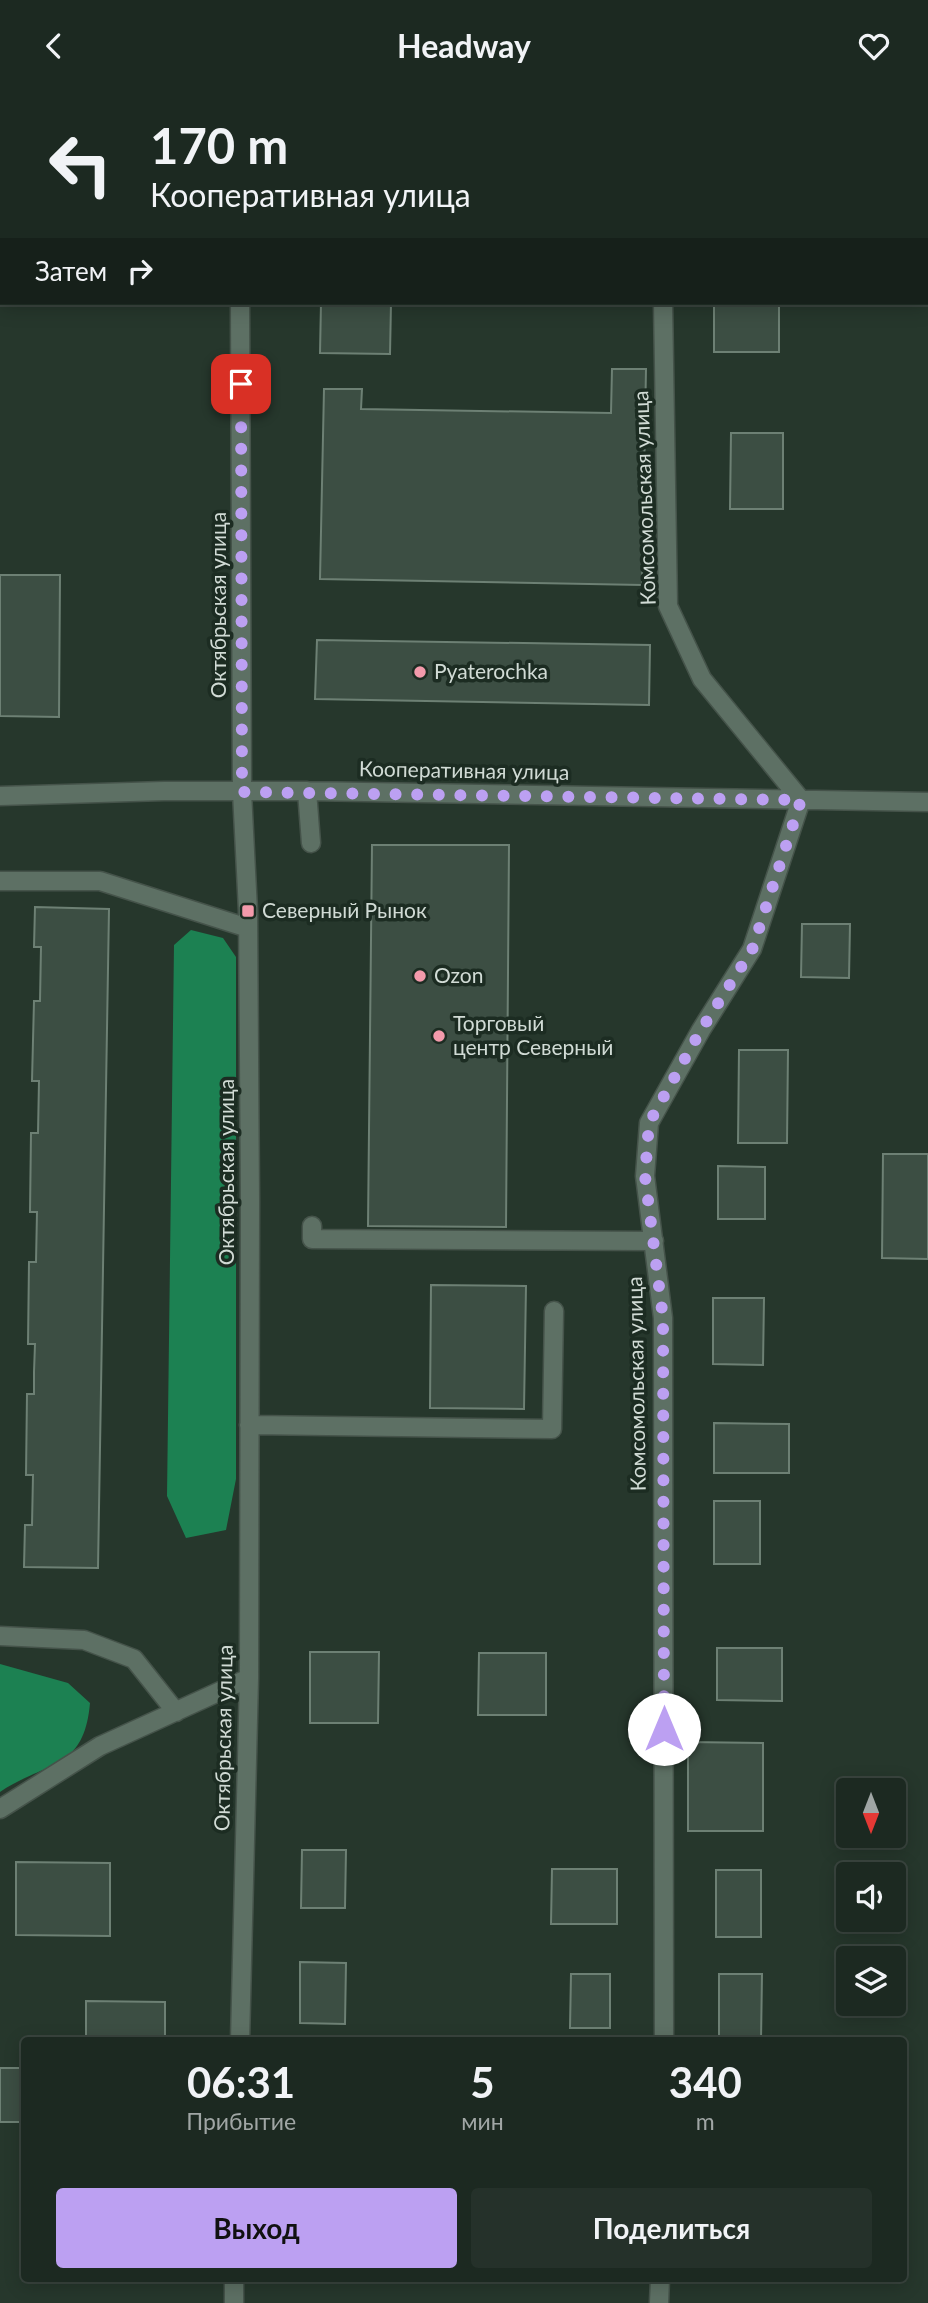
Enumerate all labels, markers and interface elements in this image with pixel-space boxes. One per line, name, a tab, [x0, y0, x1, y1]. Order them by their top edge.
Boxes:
text: Headway	[397, 26, 531, 65]
icon: back	[35, 27, 73, 65]
icon: heart	[855, 27, 893, 65]
text: 170 m	[150, 116, 288, 174]
icon: left	[35, 119, 126, 210]
text: Кооперативная улица	[150, 175, 471, 214]
icon: right	[121, 252, 159, 290]
text: Затем	[35, 255, 107, 287]
pin	[211, 354, 271, 414]
icon: arrive	[222, 365, 260, 403]
street label: Комсомольская улица	[627, 390, 660, 606]
street label: Октябрьская улица	[205, 512, 230, 698]
place label: Pyaterochka	[434, 658, 548, 683]
marker: Pyaterochka	[412, 664, 428, 680]
street label: Кооперативная улица	[359, 755, 569, 784]
place label: Северный Рынок	[262, 897, 427, 922]
marker: Северный Рынок	[240, 903, 256, 919]
place label: Ozon	[434, 962, 484, 987]
marker: Ozon	[412, 968, 428, 984]
place label: Торговый центр Северный	[453, 1010, 613, 1059]
marker: Торговый центр Северный	[431, 1028, 447, 1044]
street label: Октябрьская улица	[213, 1079, 238, 1265]
street label: Комсомольская улица	[621, 1276, 650, 1492]
street label: Октябрьская улица	[208, 1645, 237, 1831]
position arrow	[627, 1692, 701, 1766]
north arrow	[836, 1778, 906, 1848]
map controls	[836, 1778, 906, 2016]
button: sound	[836, 1862, 906, 1932]
button: layers	[836, 1946, 906, 2016]
text: 06:31	[187, 2057, 295, 2107]
text: 5	[470, 2057, 495, 2107]
text: 340	[669, 2057, 742, 2107]
text: Прибытие	[186, 2107, 296, 2135]
text: мин	[461, 2107, 504, 2135]
text: m	[696, 2107, 715, 2135]
button: Выход	[56, 2188, 457, 2268]
button: Поделиться	[471, 2188, 872, 2268]

